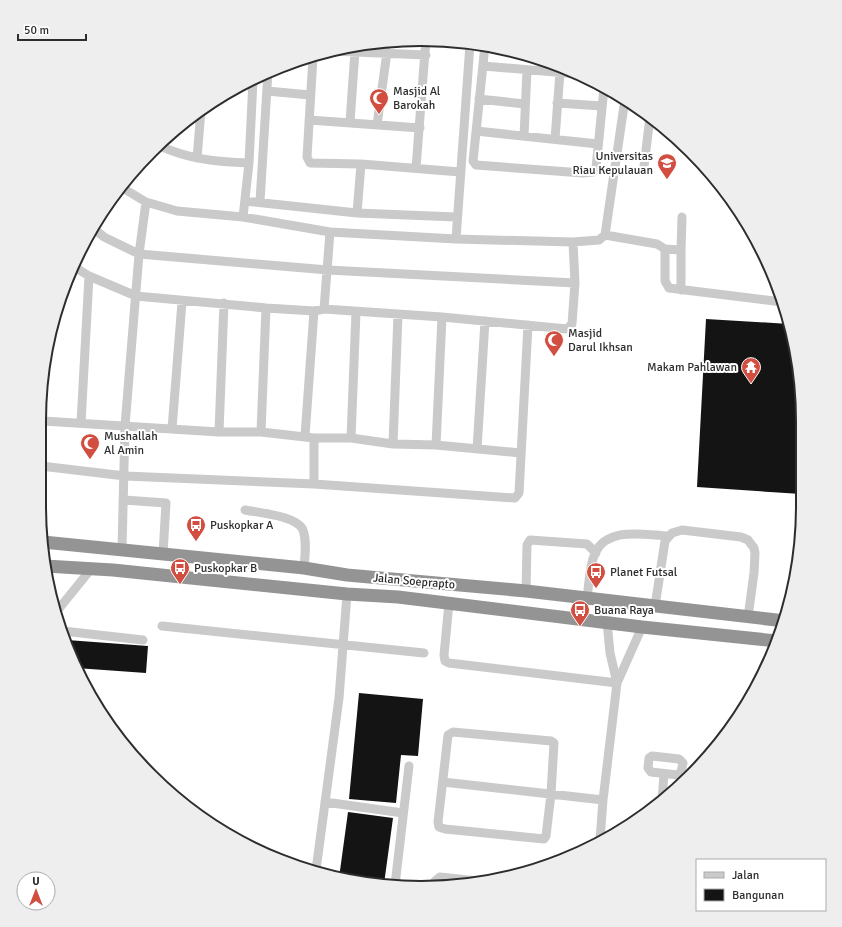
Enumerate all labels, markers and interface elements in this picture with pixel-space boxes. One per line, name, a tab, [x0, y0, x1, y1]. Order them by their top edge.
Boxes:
scale bar	[18, 16, 86, 42]
text: 50 m	[24, 23, 49, 38]
place label: Masjid Al Barokah	[393, 84, 441, 113]
mosque icon: Masjid Al Barokah	[368, 87, 390, 115]
place label: Universitas Riau Kepulauan	[573, 149, 653, 178]
school or university icon: Universitas Riau Kepulauan	[656, 152, 678, 180]
place label: Masjid Darul Ikhsan	[568, 326, 633, 355]
mosque icon: Masjid Darul Ikhsan	[543, 329, 565, 357]
temple icon: Makam Pahlawan	[740, 356, 762, 384]
place label: Makam Pahlawan	[647, 360, 737, 375]
place label: Mushallah Al Amin	[104, 429, 158, 458]
mosque icon: Mushallah Al Amin	[79, 432, 101, 460]
bus stop icon: Puskopkar A	[185, 514, 207, 542]
place label: Puskopkar A	[210, 518, 274, 533]
bus stop icon: Puskopkar B	[169, 557, 191, 585]
place label: Puskopkar B	[194, 561, 257, 576]
bus stop icon: Planet Futsal	[585, 561, 607, 589]
place label: Planet Futsal	[610, 565, 678, 580]
street label: Jalan Soeprapto	[372, 570, 456, 593]
bus stop icon: Buana Raya	[569, 599, 591, 627]
place label: Buana Raya	[594, 603, 654, 618]
legend	[696, 859, 826, 911]
text: Jalan	[732, 868, 759, 883]
north arrow	[16, 871, 56, 911]
text: U	[32, 875, 40, 888]
text: Bangunan	[732, 888, 784, 903]

